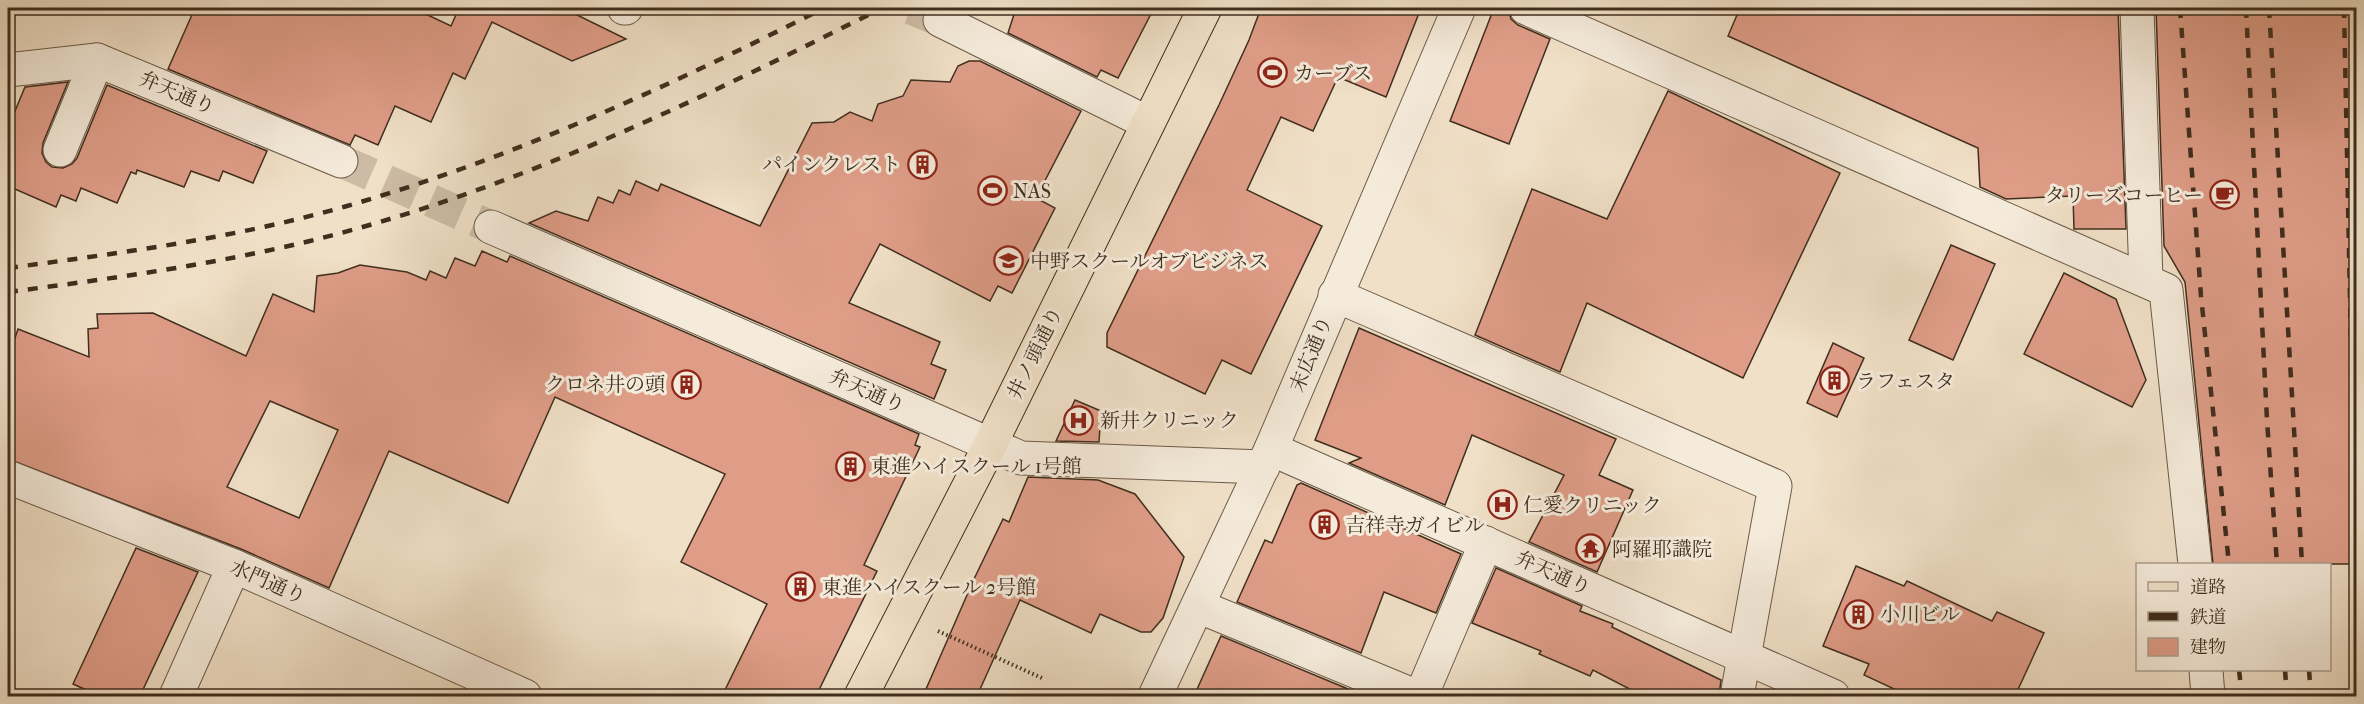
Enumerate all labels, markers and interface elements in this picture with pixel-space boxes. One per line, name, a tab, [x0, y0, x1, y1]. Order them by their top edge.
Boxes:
sports icon: カーブス	[1257, 57, 1289, 89]
place label: カーブス	[1294, 62, 1372, 85]
street label: 弁天通り	[136, 67, 218, 119]
building icon: パインクレスト	[906, 148, 938, 180]
place label: パインクレスト	[762, 153, 901, 176]
sports icon: NAS	[976, 175, 1008, 207]
cafe icon: タリーズコーヒー	[2208, 179, 2240, 211]
place label: NAS	[1013, 180, 1051, 203]
place label: タリーズコーヒー	[2045, 184, 2203, 207]
school or university icon: 中野スクールオブビジネス	[993, 245, 1025, 277]
place label: 中野スクールオブビジネス	[1030, 250, 1268, 273]
street label: 井ノ頭通り	[1003, 303, 1067, 403]
street label: 末広通り	[1285, 313, 1337, 395]
street label: 弁天通り	[826, 364, 908, 418]
building icon: ラフェスタ	[1819, 365, 1851, 397]
building icon: クロネ井の頭	[670, 368, 702, 400]
place label: ラフェスタ	[1856, 370, 1955, 393]
place label: クロネ井の頭	[545, 373, 665, 396]
hospital icon: 新井クリニック	[1063, 404, 1095, 436]
place label: 新井クリニック	[1100, 409, 1239, 432]
building icon: 東進ハイスクール 1号館	[834, 450, 866, 482]
place label: 東進ハイスクール 1号館	[871, 455, 1082, 478]
hospital icon: 仁愛クリニック	[1486, 489, 1518, 521]
place label: 仁愛クリニック	[1523, 494, 1662, 517]
building icon: 吉祥寺ガイビル	[1308, 509, 1340, 541]
place label: 吉祥寺ガイビル	[1345, 514, 1484, 537]
temple icon: 阿羅耶識院	[1575, 533, 1607, 565]
place label: 阿羅耶識院	[1612, 538, 1712, 561]
street label: 弁天通り	[1512, 546, 1594, 600]
street label: 水門通り	[227, 555, 309, 609]
legend	[2136, 563, 2331, 671]
building icon: 東進ハイスクール 2号館	[785, 571, 817, 603]
place label: 東進ハイスクール 2号館	[822, 576, 1036, 599]
text: 道路	[2190, 577, 2226, 598]
building icon: 小川ビル	[1843, 598, 1875, 630]
place label: 小川ビル	[1880, 603, 1960, 626]
text: 鉄道	[2190, 607, 2226, 628]
text: 建物	[2190, 637, 2226, 658]

